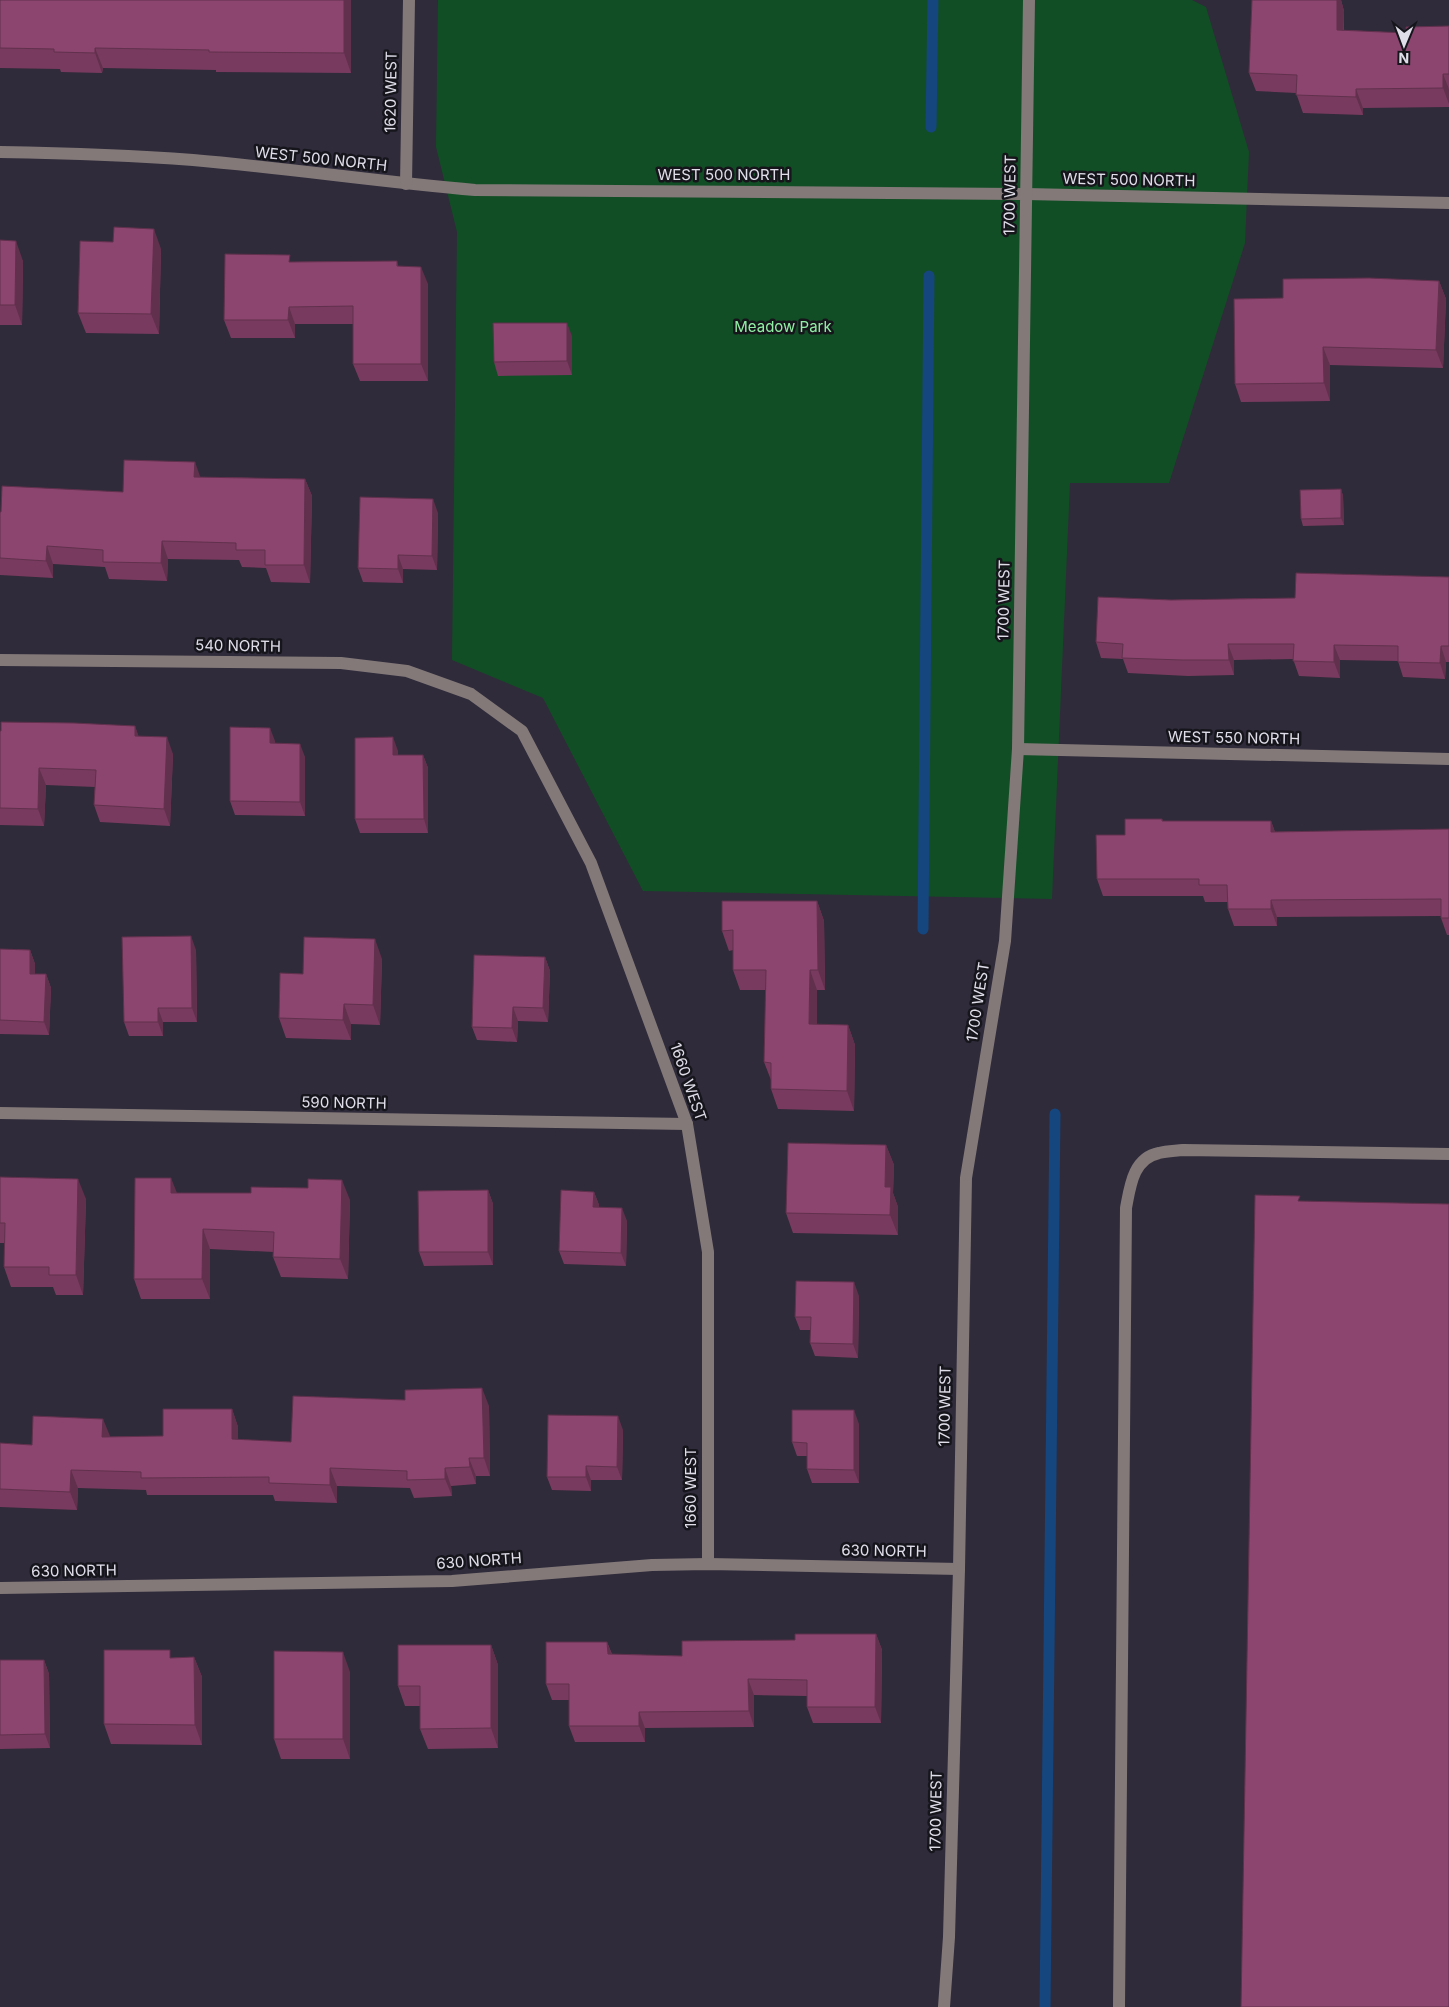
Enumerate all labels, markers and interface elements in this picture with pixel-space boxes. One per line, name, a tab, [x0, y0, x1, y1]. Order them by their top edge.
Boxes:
north arrow	[1379, 20, 1429, 70]
text: N	[1398, 50, 1409, 67]
street label: 1620 WEST	[380, 51, 401, 133]
street label: WEST 500 NORTH	[254, 142, 388, 175]
street label: 1700 WEST	[999, 155, 1020, 235]
street label: WEST 500 NORTH	[658, 165, 790, 184]
street label: WEST 500 NORTH	[1062, 169, 1196, 190]
park label: Meadow Park	[734, 317, 832, 336]
street label: 1700 WEST	[993, 560, 1014, 640]
street label: 540 NORTH	[195, 635, 281, 656]
street label: WEST 550 NORTH	[1168, 727, 1300, 748]
street label: 1700 WEST	[962, 961, 993, 1043]
street label: 1660 WEST	[666, 1040, 711, 1123]
street label: 590 NORTH	[301, 1092, 387, 1113]
street label: 1700 WEST	[934, 1366, 955, 1446]
street label: 1660 WEST	[681, 1447, 700, 1529]
street label: 630 NORTH	[841, 1540, 927, 1561]
street label: 630 NORTH	[436, 1548, 522, 1573]
street label: 630 NORTH	[31, 1560, 117, 1581]
street label: 1700 WEST	[925, 1771, 946, 1851]

